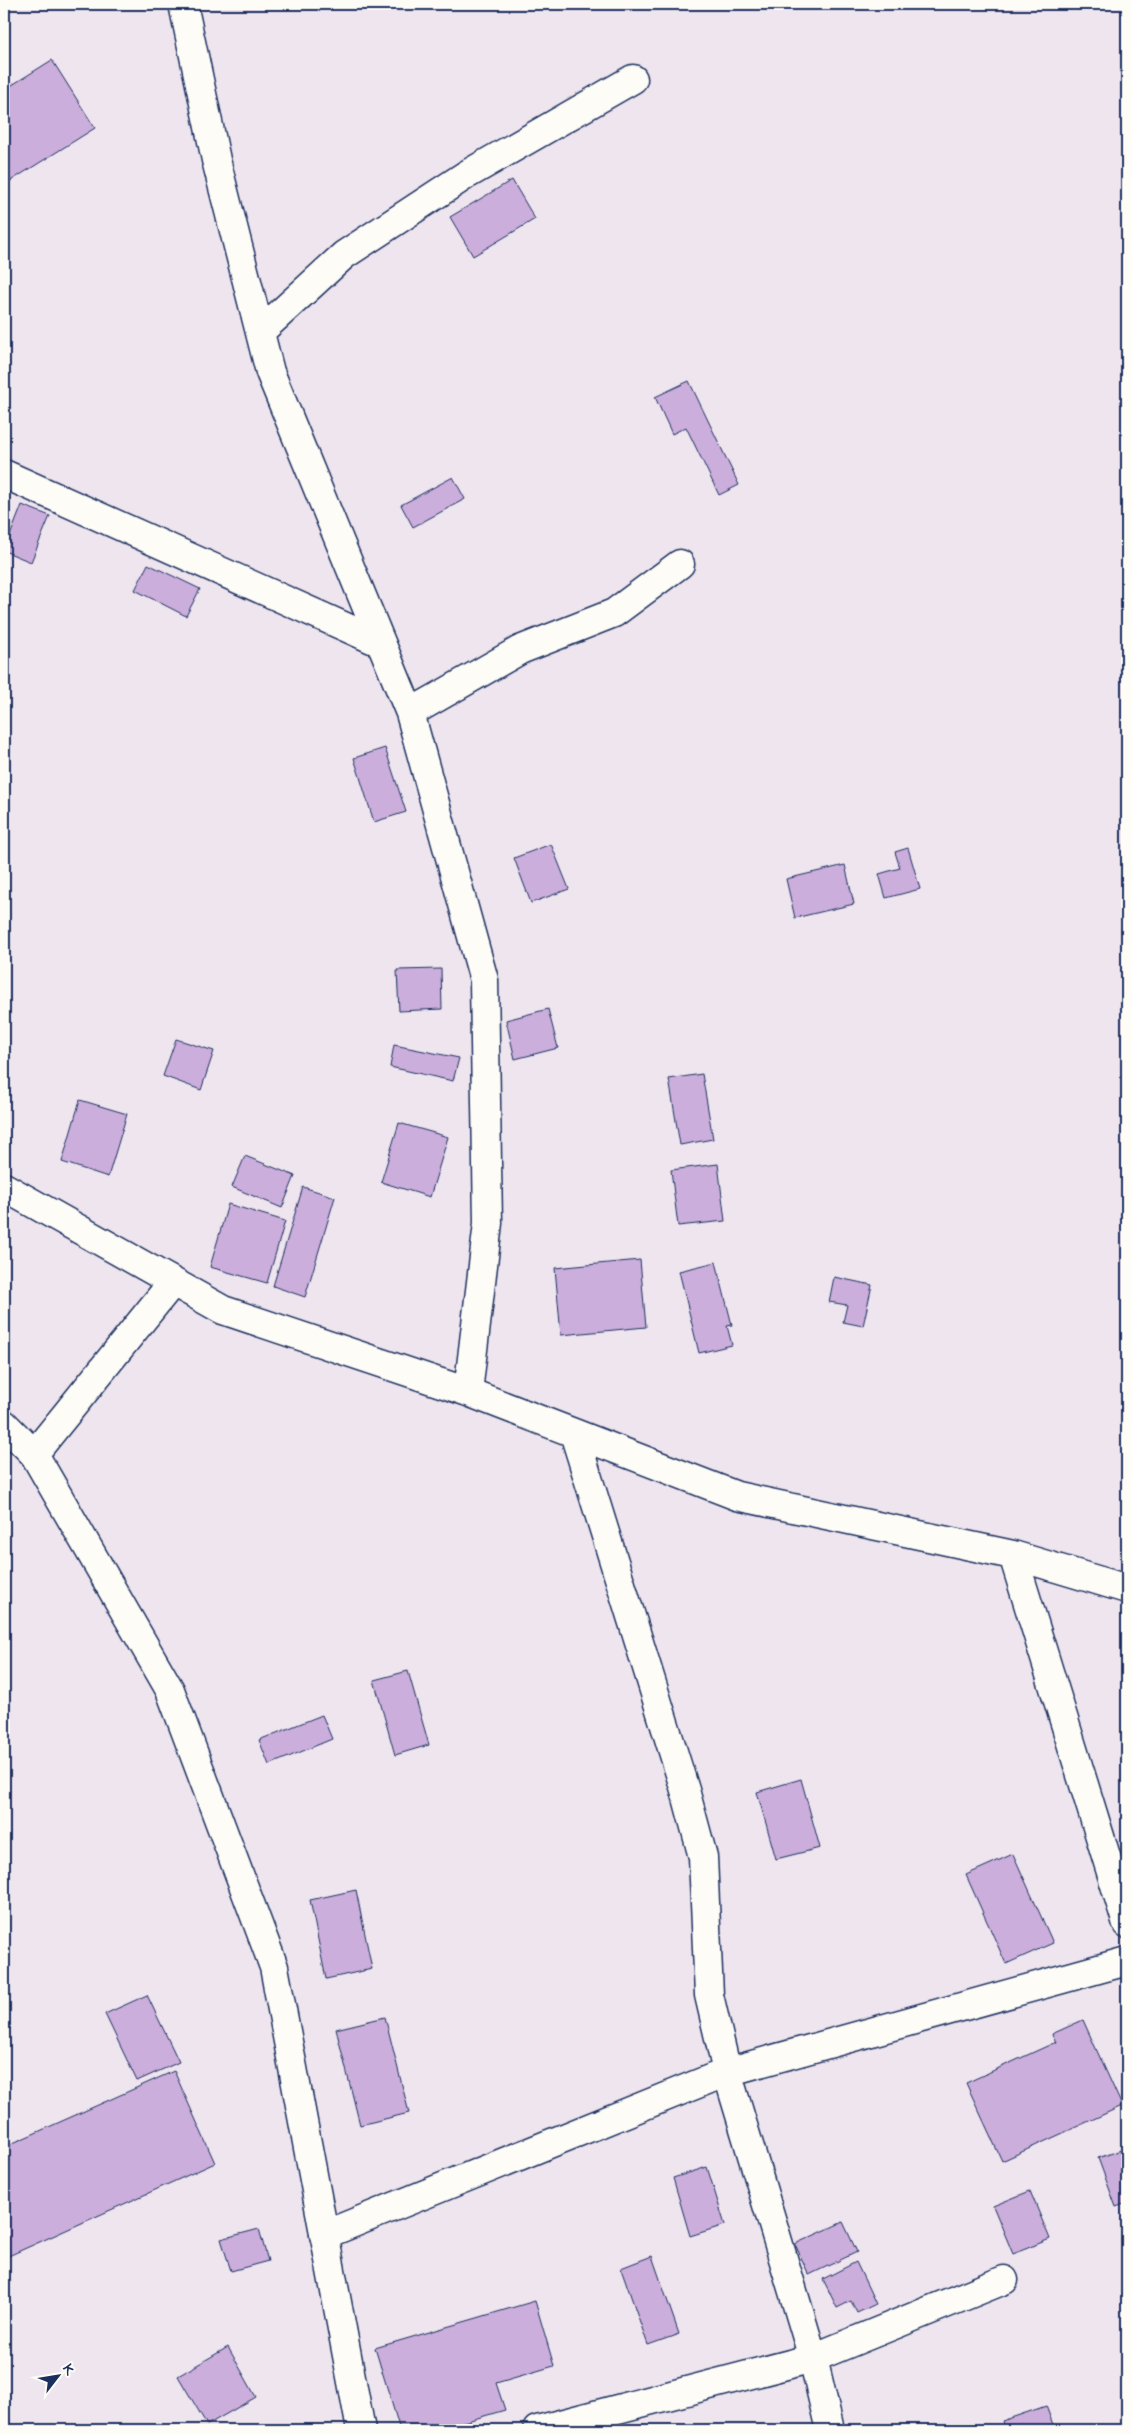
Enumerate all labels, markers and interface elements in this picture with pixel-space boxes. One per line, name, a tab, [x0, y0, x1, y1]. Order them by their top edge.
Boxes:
north arrow	[32, 2352, 82, 2402]
text: K	[58, 2361, 79, 2380]

